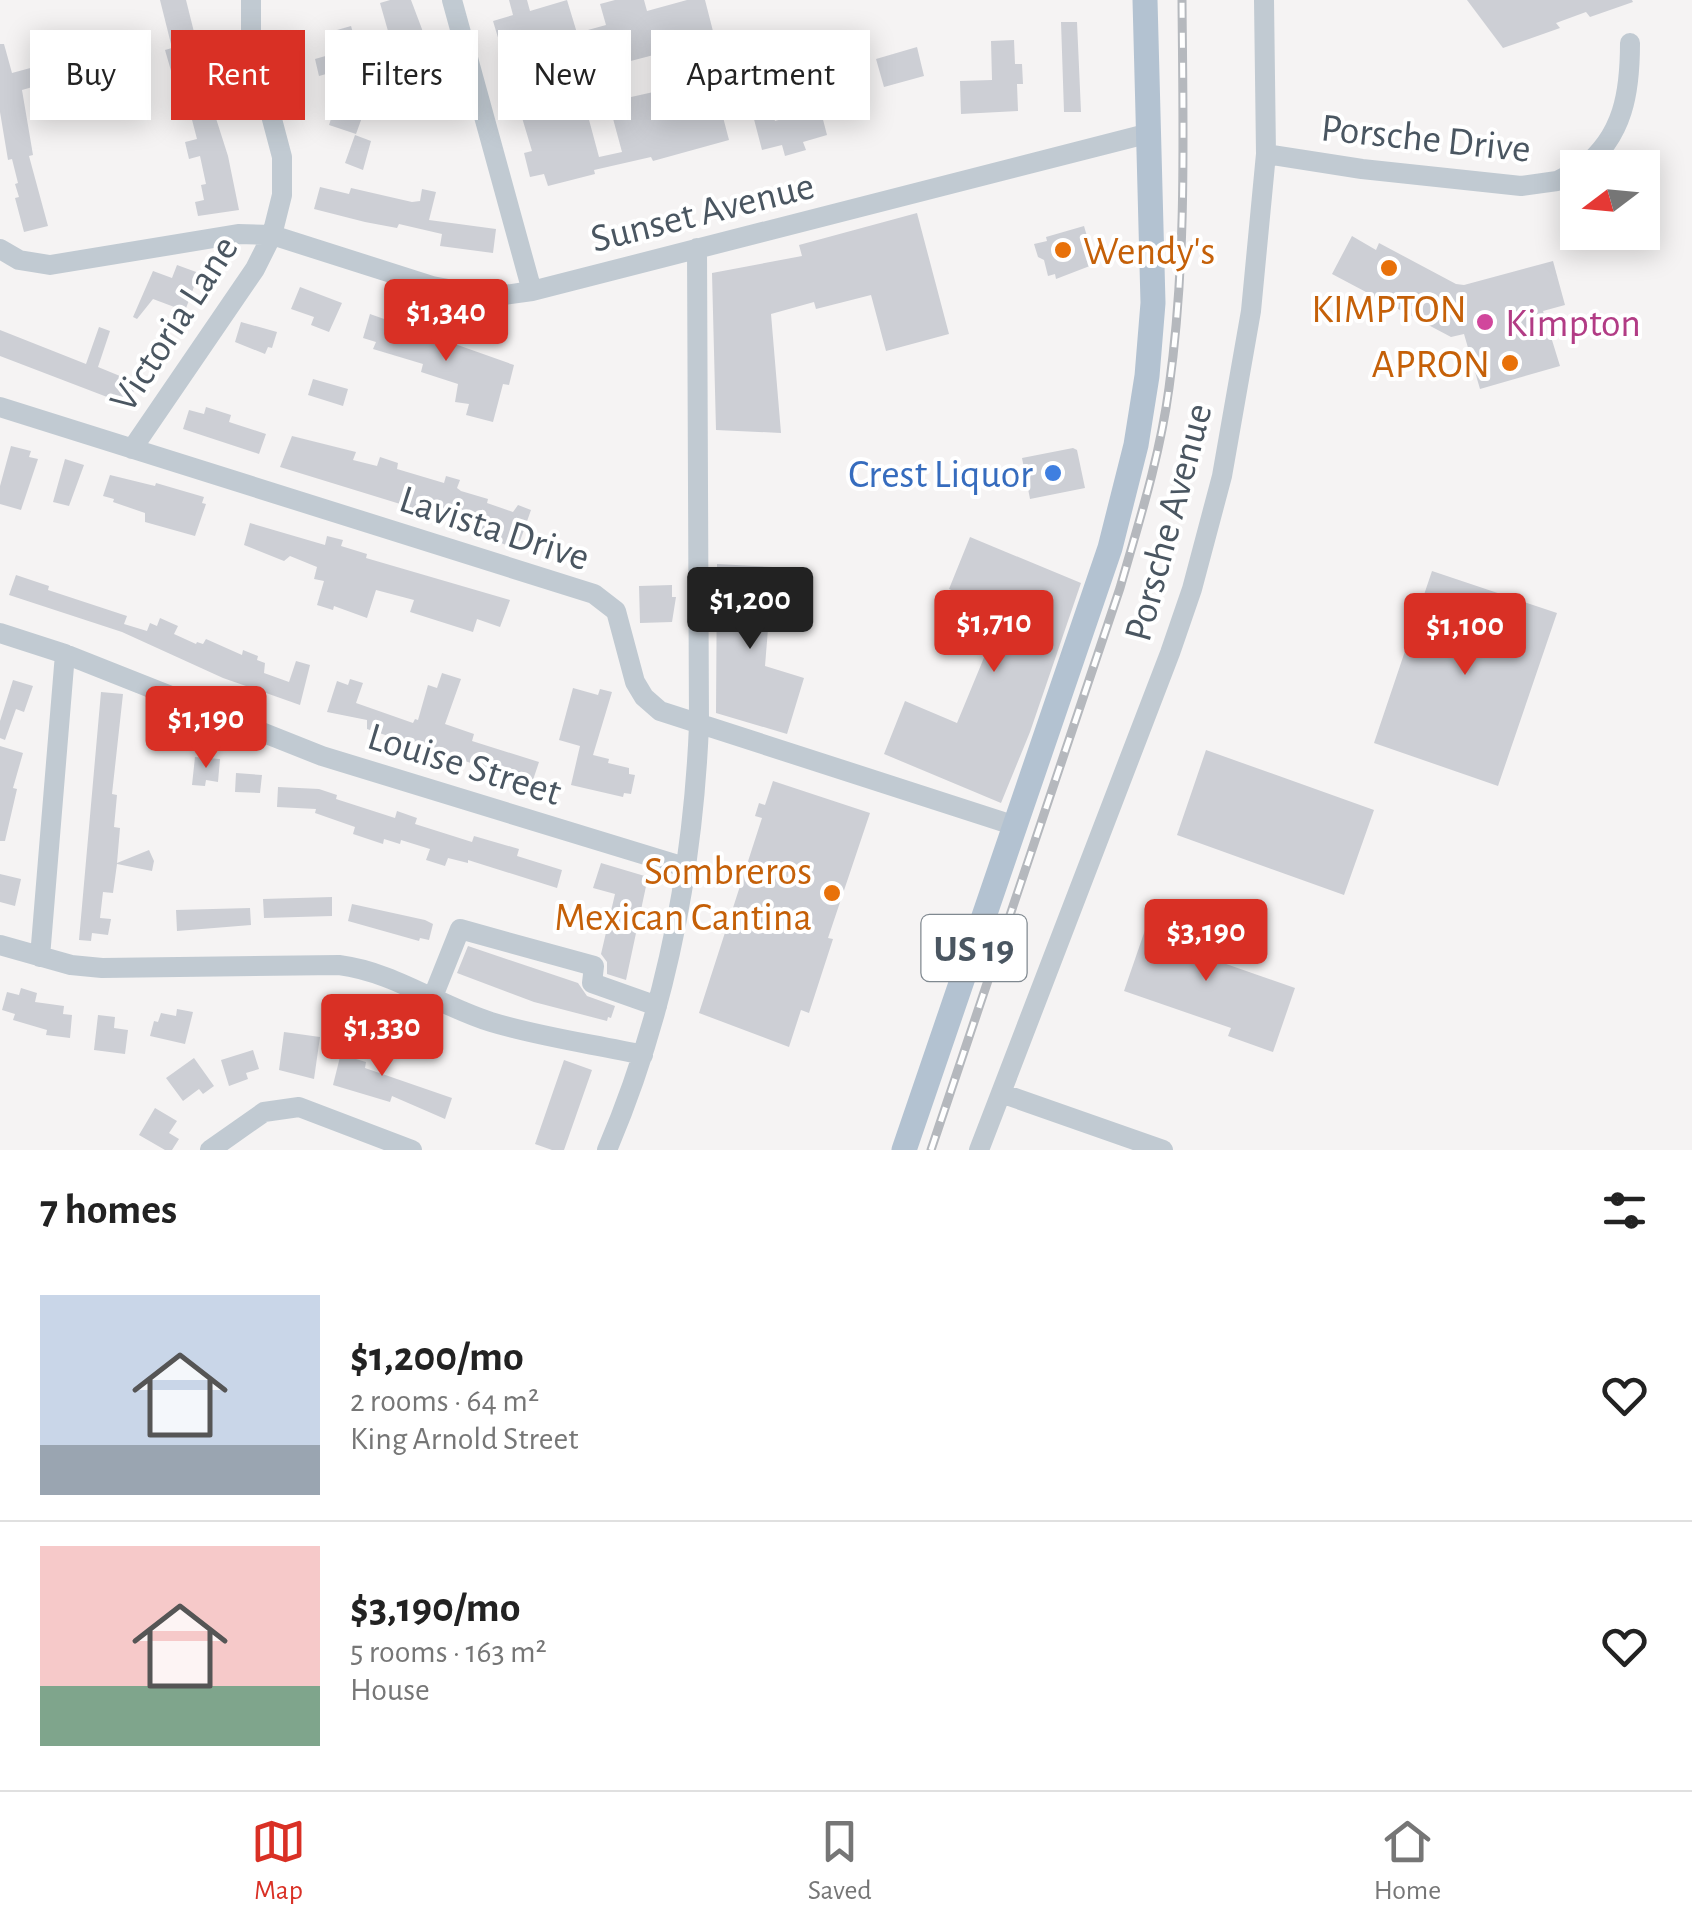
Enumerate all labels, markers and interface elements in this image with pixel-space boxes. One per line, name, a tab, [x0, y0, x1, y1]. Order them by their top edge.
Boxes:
chip: Buy	[30, 30, 151, 120]
chip: Rent	[171, 30, 305, 120]
chip: Filters	[325, 30, 478, 120]
chip: New	[498, 30, 631, 120]
chip: Apartment	[651, 30, 870, 120]
street label: Porsche Drive	[1319, 108, 1533, 170]
north arrow	[1560, 150, 1660, 250]
map controls	[1560, 150, 1660, 250]
street label: Sunset Avenue	[587, 166, 818, 260]
street label: Victoria Lane	[103, 229, 246, 419]
place label: Wendy's	[1083, 232, 1215, 272]
marker: Wendy's	[1052, 239, 1074, 261]
marker: KIMPTON	[1378, 257, 1400, 279]
pin: $1,340	[365, 279, 527, 364]
place label: KIMPTON	[1311, 290, 1467, 330]
text: $1,340	[406, 295, 486, 327]
place label: Kimpton	[1505, 304, 1641, 344]
marker: Kimpton	[1474, 311, 1496, 333]
place label: APRON	[1372, 345, 1490, 385]
marker: APRON	[1499, 352, 1521, 374]
street label: Porsche Avenue	[1118, 400, 1220, 645]
place label: Crest Liquor	[848, 455, 1033, 495]
marker: Crest Liquor	[1042, 462, 1064, 484]
street label: Lavista Drive	[395, 479, 594, 578]
pin: $1,200	[669, 567, 831, 652]
text: $1,200	[709, 583, 791, 615]
pin: $1,710	[913, 590, 1075, 675]
pin: $1,100	[1384, 593, 1546, 678]
text: $1,710	[956, 606, 1032, 638]
text: $1,100	[1426, 609, 1504, 641]
pin: $1,190	[125, 686, 287, 771]
text: $1,190	[168, 702, 244, 734]
street label: Louise Street	[363, 717, 566, 813]
place label: Sombreros Mexican Cantina	[554, 852, 812, 938]
marker: Sombreros Mexican Cantina	[821, 882, 843, 904]
pin: $3,190	[1125, 899, 1287, 984]
road number: US 19	[922, 915, 1026, 981]
text: $3,190	[1166, 915, 1246, 947]
pin: $1,330	[301, 994, 463, 1079]
text: $1,330	[343, 1010, 421, 1042]
icon: filters	[1597, 1183, 1652, 1238]
text: 7 homes	[40, 1189, 177, 1231]
icon: home	[120, 1335, 240, 1455]
text: $1,200/mo	[350, 1336, 524, 1378]
icon: heart	[1597, 1368, 1652, 1423]
text: 2 rooms · 64 m²	[350, 1385, 539, 1417]
text: King Arnold Street	[350, 1423, 578, 1455]
icon: home	[120, 1586, 240, 1706]
text: $3,190/mo	[350, 1587, 520, 1629]
icon: heart	[1597, 1619, 1652, 1674]
text: 5 rooms · 163 m²	[350, 1636, 547, 1668]
text: House	[350, 1674, 430, 1706]
tab: Map	[251, 1814, 306, 1908]
tab: Saved	[808, 1814, 872, 1908]
tab: Home	[1374, 1814, 1441, 1908]

